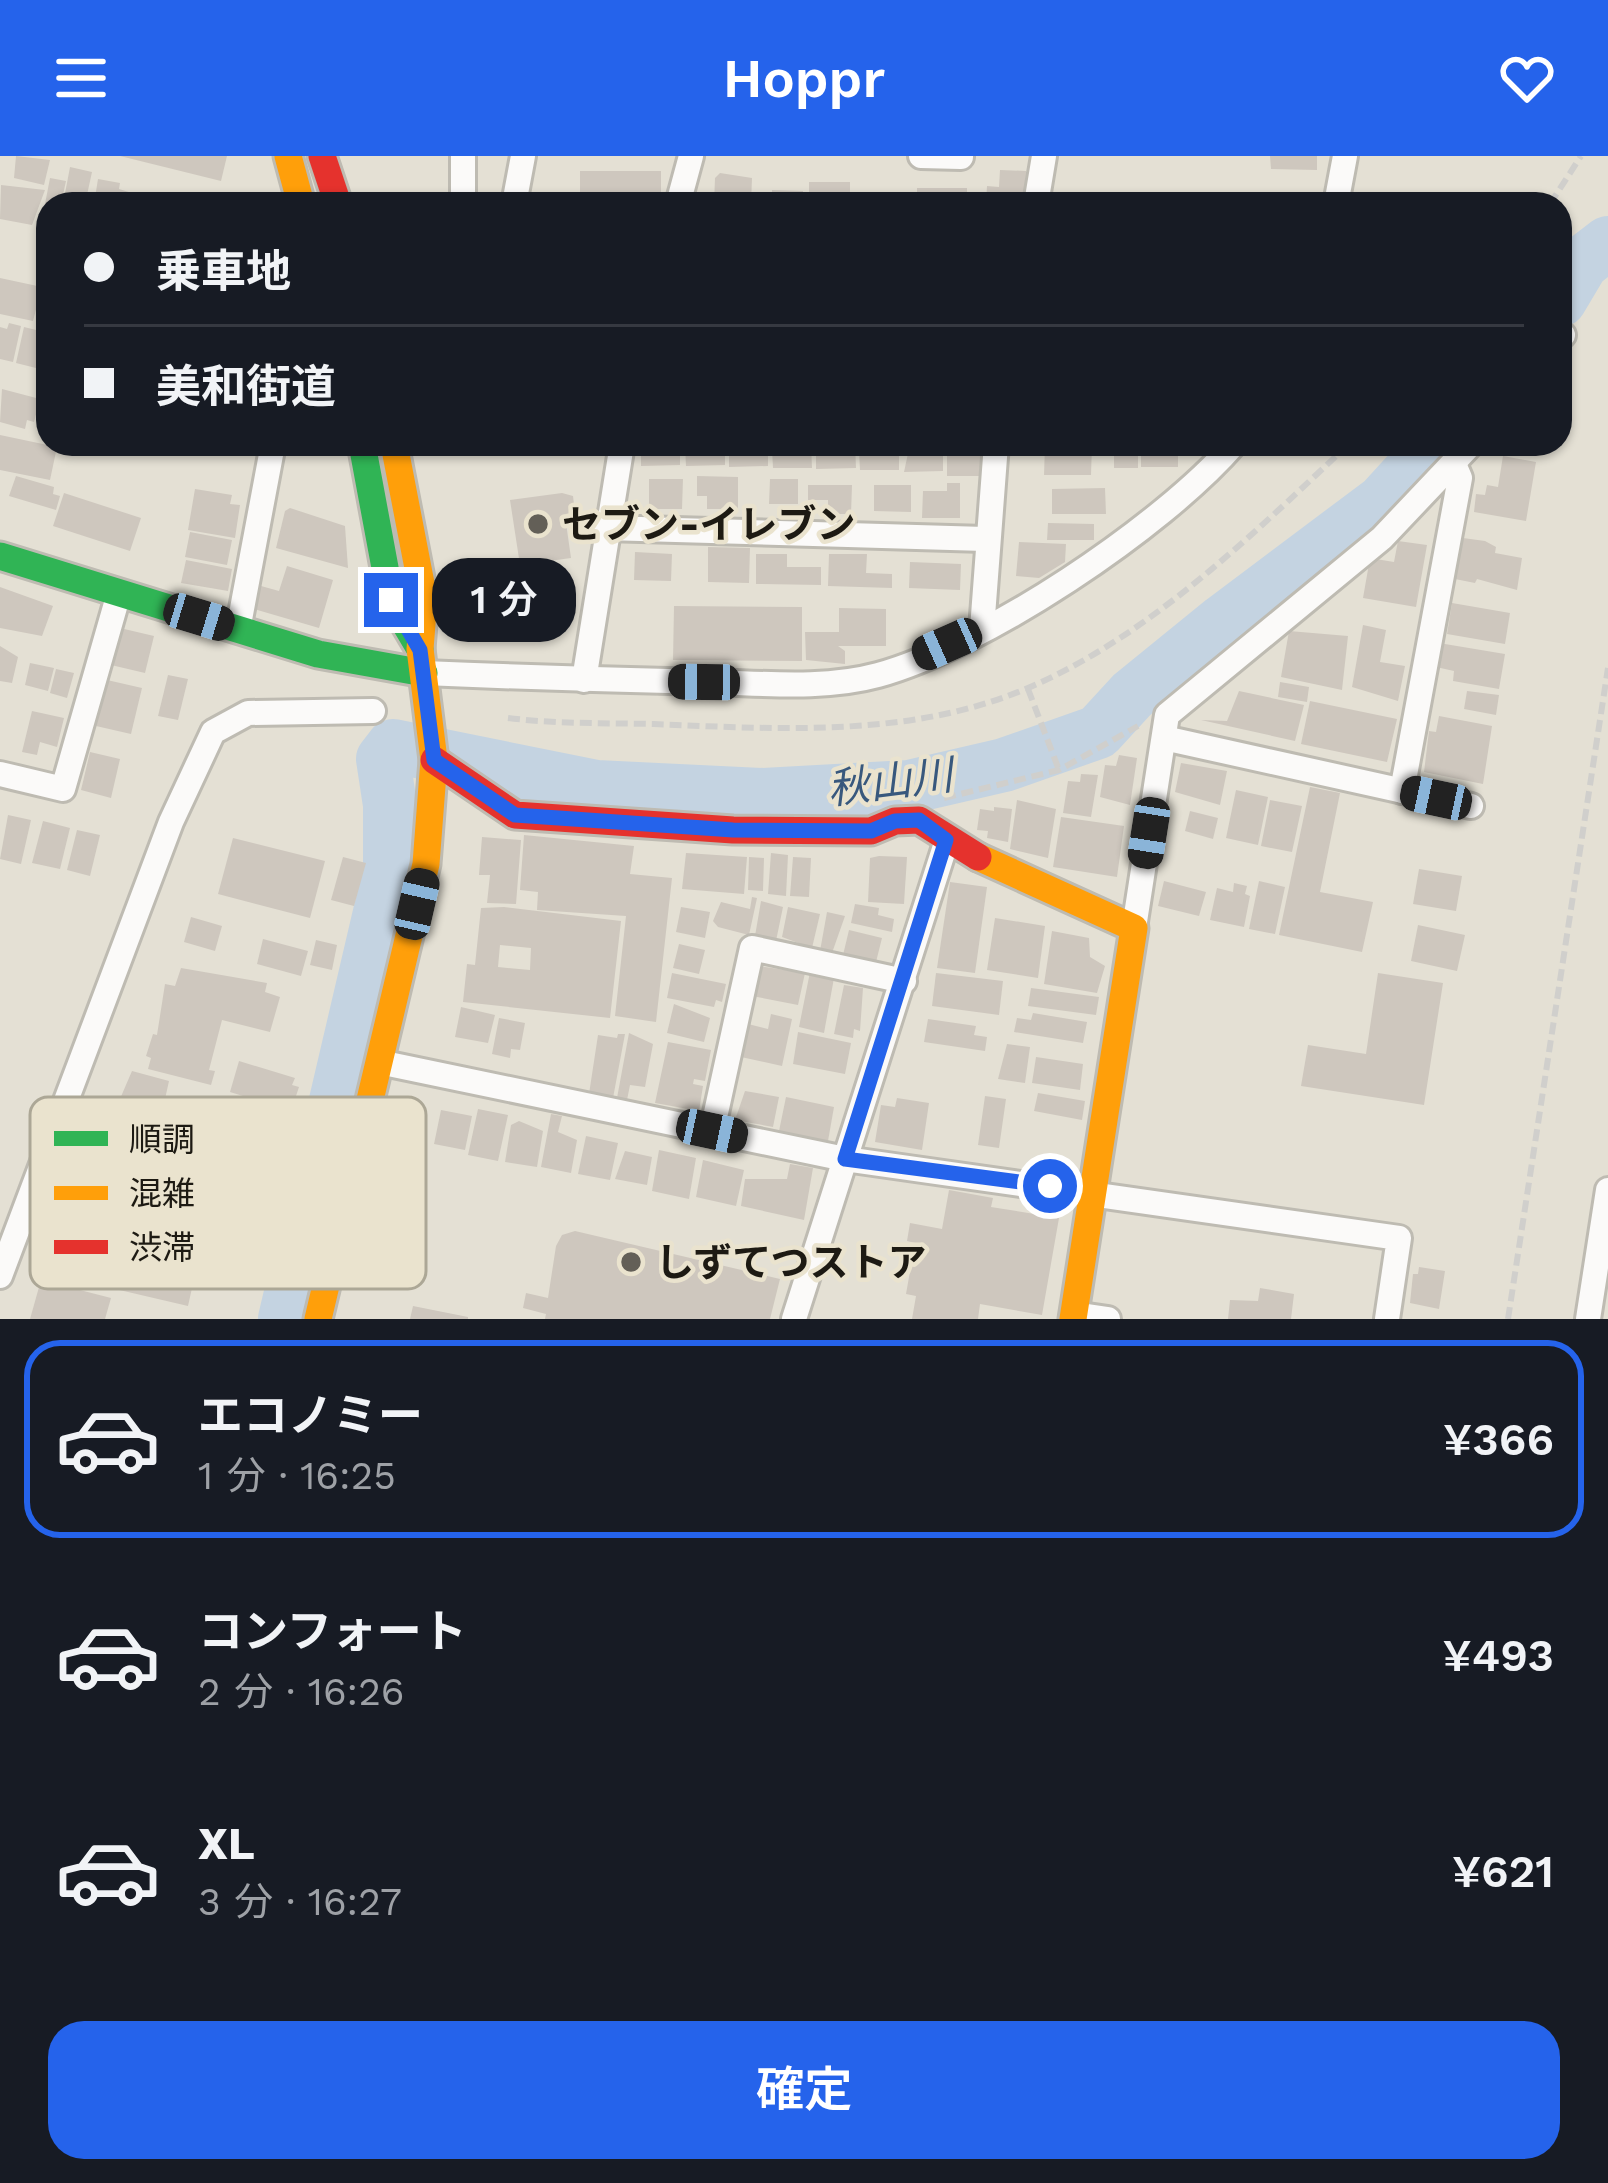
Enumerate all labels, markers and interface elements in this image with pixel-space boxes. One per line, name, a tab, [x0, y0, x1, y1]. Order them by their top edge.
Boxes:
icon: menu	[48, 45, 114, 111]
icon: heart	[1494, 45, 1560, 111]
text: Hoppr	[723, 47, 885, 110]
text: 乗車地	[156, 245, 291, 298]
text: 美和街道	[156, 360, 336, 413]
place label: セブン-イレブン	[562, 502, 856, 547]
marker: セブン-イレブン	[525, 511, 551, 537]
callout: 1 分	[433, 558, 577, 642]
route end	[364, 573, 418, 627]
text: 1 分	[470, 577, 538, 622]
car	[159, 589, 239, 645]
car	[907, 613, 987, 675]
car	[668, 663, 740, 701]
water label: 秋山川	[824, 750, 959, 814]
car	[1397, 773, 1475, 823]
car	[1126, 795, 1172, 871]
car	[391, 865, 443, 943]
legend	[30, 1097, 426, 1289]
car	[673, 1106, 751, 1156]
text: 順調	[129, 1120, 195, 1159]
route start	[1023, 1159, 1077, 1213]
text: 混雑	[129, 1174, 195, 1213]
text: 渋滞	[129, 1228, 195, 1267]
place label: しずてつストア	[655, 1240, 926, 1285]
marker: しずてつストア	[618, 1249, 644, 1275]
icon: car	[54, 1385, 162, 1493]
text: エコノミー	[198, 1389, 423, 1442]
text: ¥366	[1443, 1413, 1554, 1466]
text: 1 分 · 16:25	[198, 1453, 396, 1498]
icon: car	[54, 1601, 162, 1709]
text: コンフォート	[198, 1605, 467, 1658]
text: ¥493	[1443, 1629, 1554, 1682]
text: 2 分 · 16:26	[198, 1669, 405, 1714]
icon: car	[54, 1817, 162, 1925]
text: XL	[198, 1817, 255, 1870]
text: ¥621	[1452, 1845, 1554, 1898]
text: 3 分 · 16:27	[198, 1879, 402, 1924]
button: 確定	[48, 2021, 1560, 2159]

